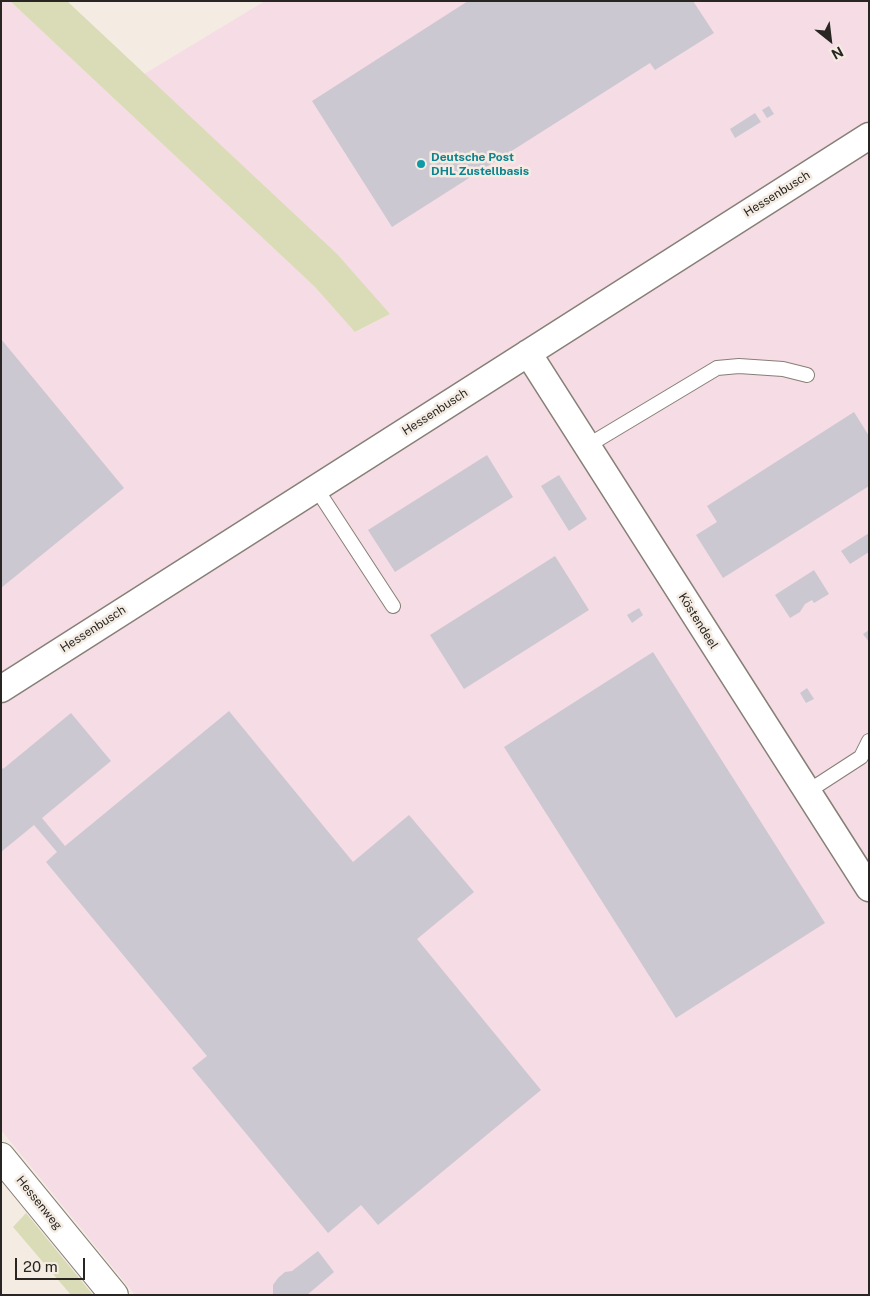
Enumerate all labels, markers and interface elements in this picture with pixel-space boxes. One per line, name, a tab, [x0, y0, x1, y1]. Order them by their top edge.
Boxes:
north arrow	[805, 15, 855, 65]
text: N	[829, 43, 846, 63]
place label: Deutsche Post DHL Zustellbasis	[431, 150, 529, 178]
marker: Deutsche Post DHL Zustellbasis	[415, 158, 427, 170]
street label: Hessenbusch	[741, 168, 813, 220]
street label: Hessenbusch	[400, 385, 470, 439]
street label: Köstendeel	[675, 590, 721, 652]
street label: Hessenbusch	[58, 602, 128, 656]
street label: Hessenweg	[13, 1173, 65, 1233]
scale bar	[18, 1248, 88, 1280]
text: 20 m	[23, 1258, 58, 1275]

